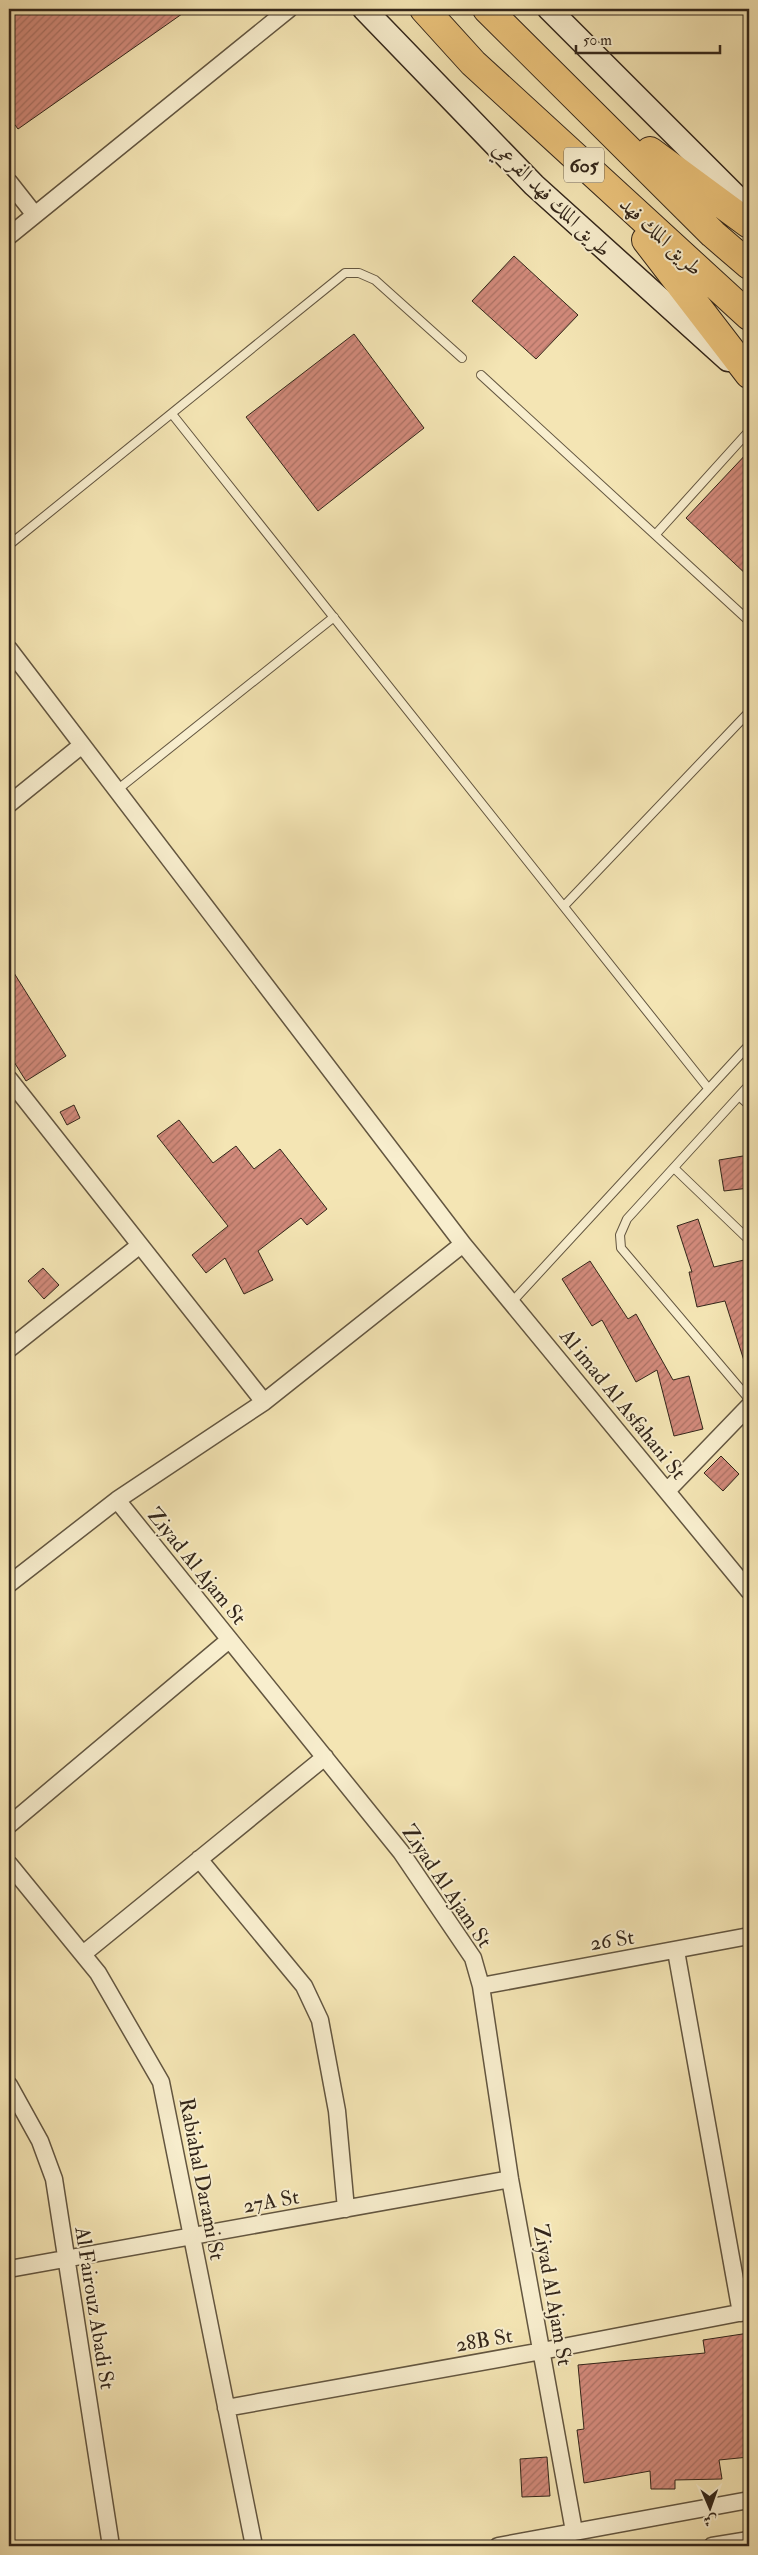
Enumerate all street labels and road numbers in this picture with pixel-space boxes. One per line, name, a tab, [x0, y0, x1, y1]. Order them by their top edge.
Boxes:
street label: طريق الملك فهد الفرعي	[484, 136, 617, 265]
road number: 605	[564, 148, 604, 182]
street label: طريق الملك فهد	[613, 191, 708, 282]
street label: Al imad Al Asfahani St	[553, 1323, 692, 1485]
street label: Ziyad Al Ajam St	[141, 1502, 252, 1631]
street label: Ziyad Al Ajam St	[395, 1819, 498, 1953]
street label: 26 St	[588, 1924, 636, 1957]
street label: Rabiahal Darami St	[173, 2096, 230, 2263]
street label: 27A St	[241, 2183, 301, 2220]
street label: Ziyad Al Ajam St	[527, 2222, 578, 2368]
street label: Al Fairouz Abadi St	[68, 2224, 121, 2392]
street label: 28B St	[454, 2322, 515, 2359]

